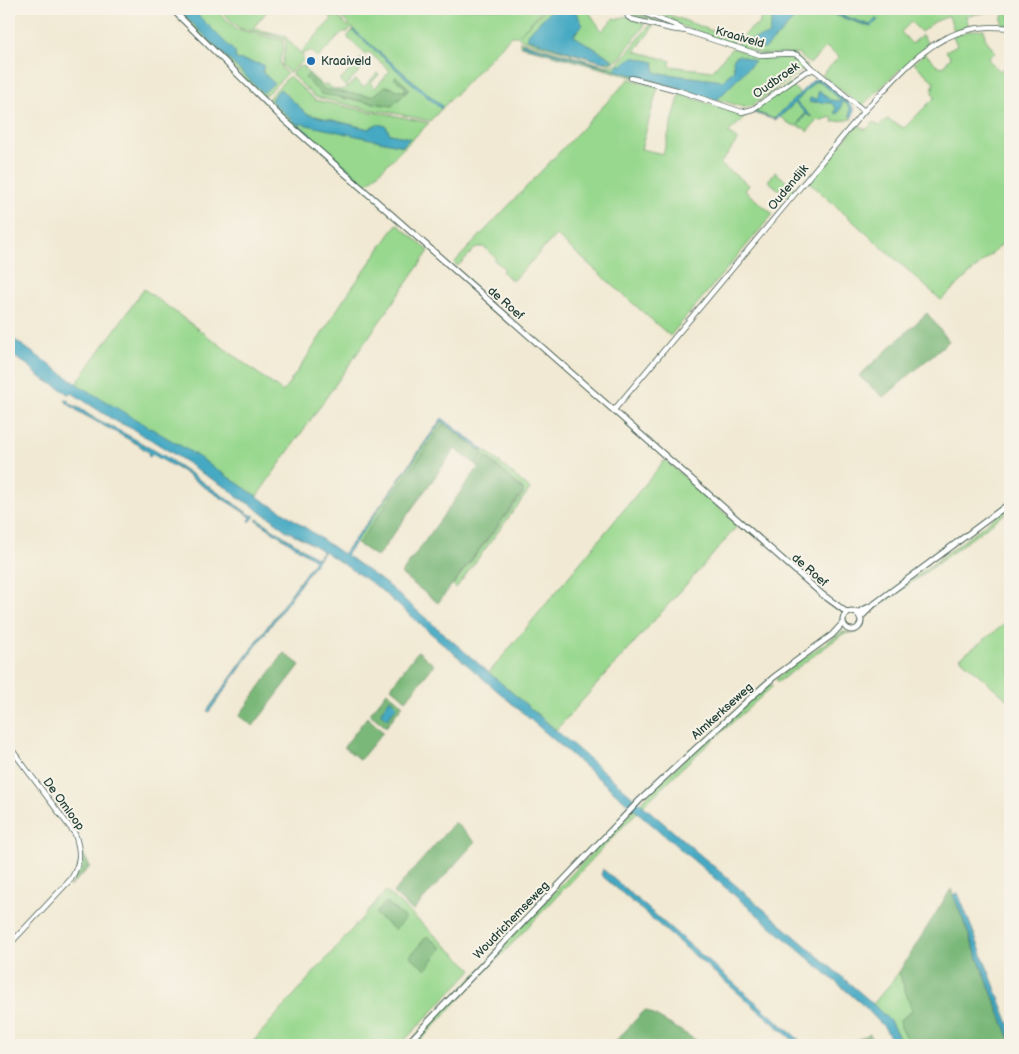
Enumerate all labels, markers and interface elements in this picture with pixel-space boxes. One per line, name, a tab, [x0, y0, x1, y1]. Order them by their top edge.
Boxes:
street label: Kraaiveld	[714, 23, 766, 52]
place label: Kraaiveld	[321, 54, 371, 69]
marker: Kraaiveld	[305, 55, 317, 67]
street label: Oudbroek	[750, 59, 803, 102]
street label: Oudendijk	[765, 161, 812, 213]
street label: de Roef	[484, 283, 527, 323]
street label: de Roef	[788, 550, 831, 590]
street label: Almkerkseweg	[688, 680, 756, 743]
street label: De Omloop	[40, 775, 88, 833]
street label: Woudrichemseweg	[470, 878, 553, 963]

